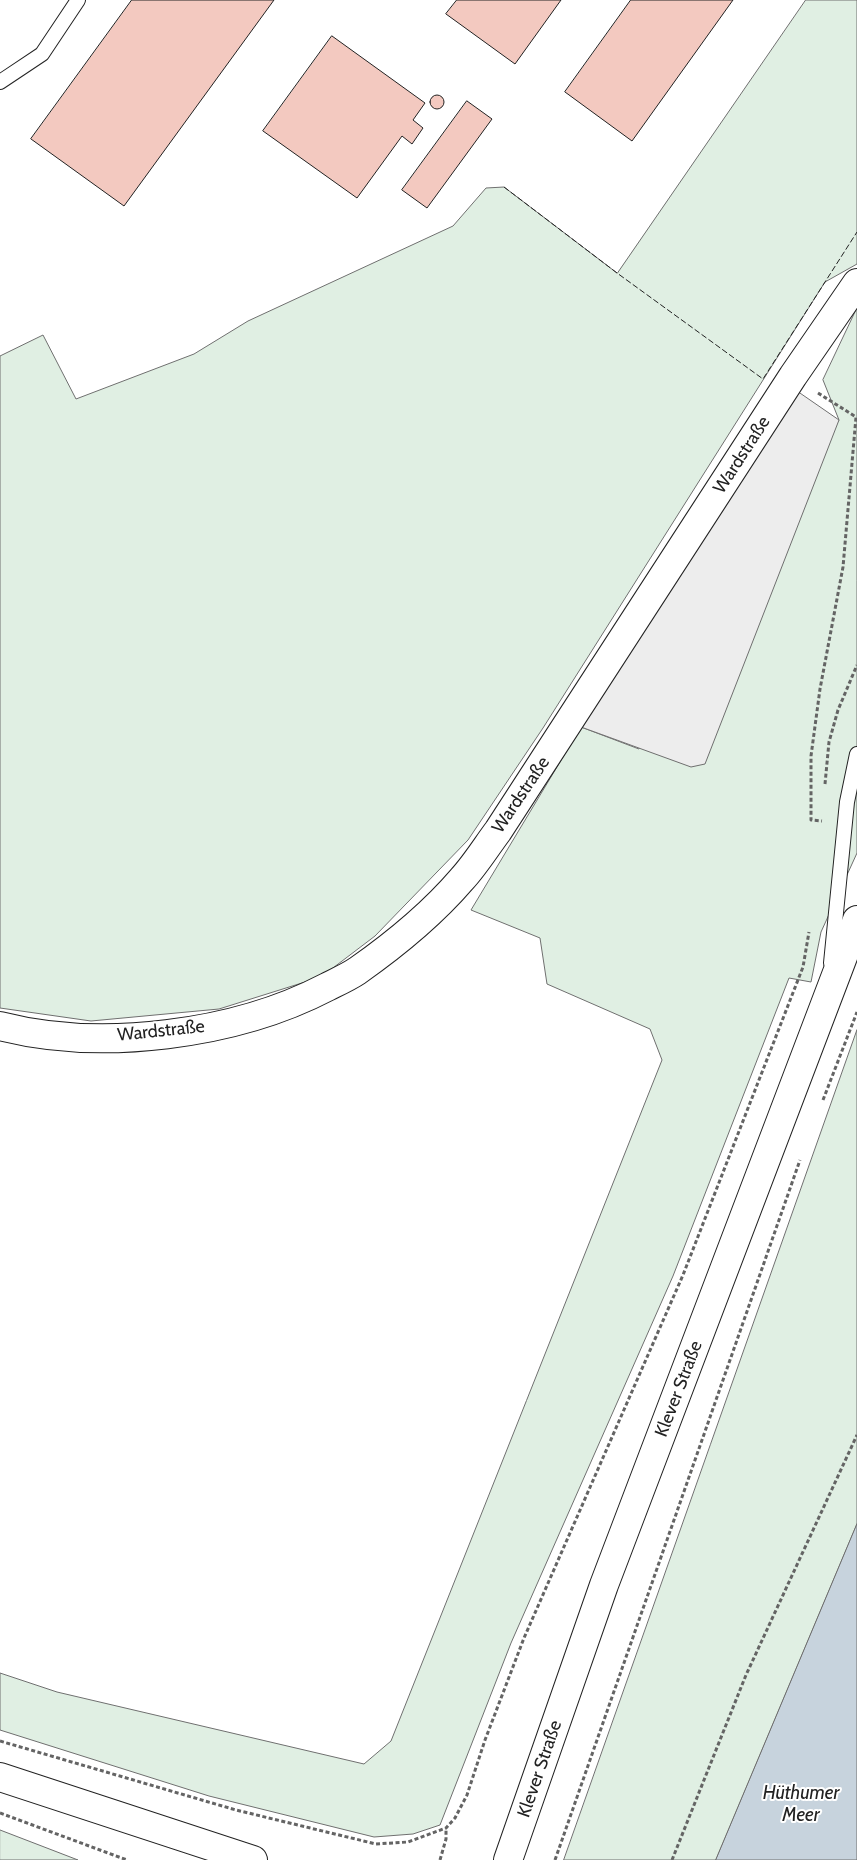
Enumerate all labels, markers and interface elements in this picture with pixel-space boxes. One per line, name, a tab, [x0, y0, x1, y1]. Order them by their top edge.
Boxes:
street label: Wardstraße	[709, 412, 775, 498]
street label: Wardstraße	[488, 753, 554, 837]
street label: Wardstraße	[116, 1016, 206, 1046]
street label: Klever Straße	[651, 1338, 707, 1440]
street label: Klever Straße	[513, 1718, 567, 1820]
water label: Hüthumer Meer	[763, 1782, 839, 1826]

